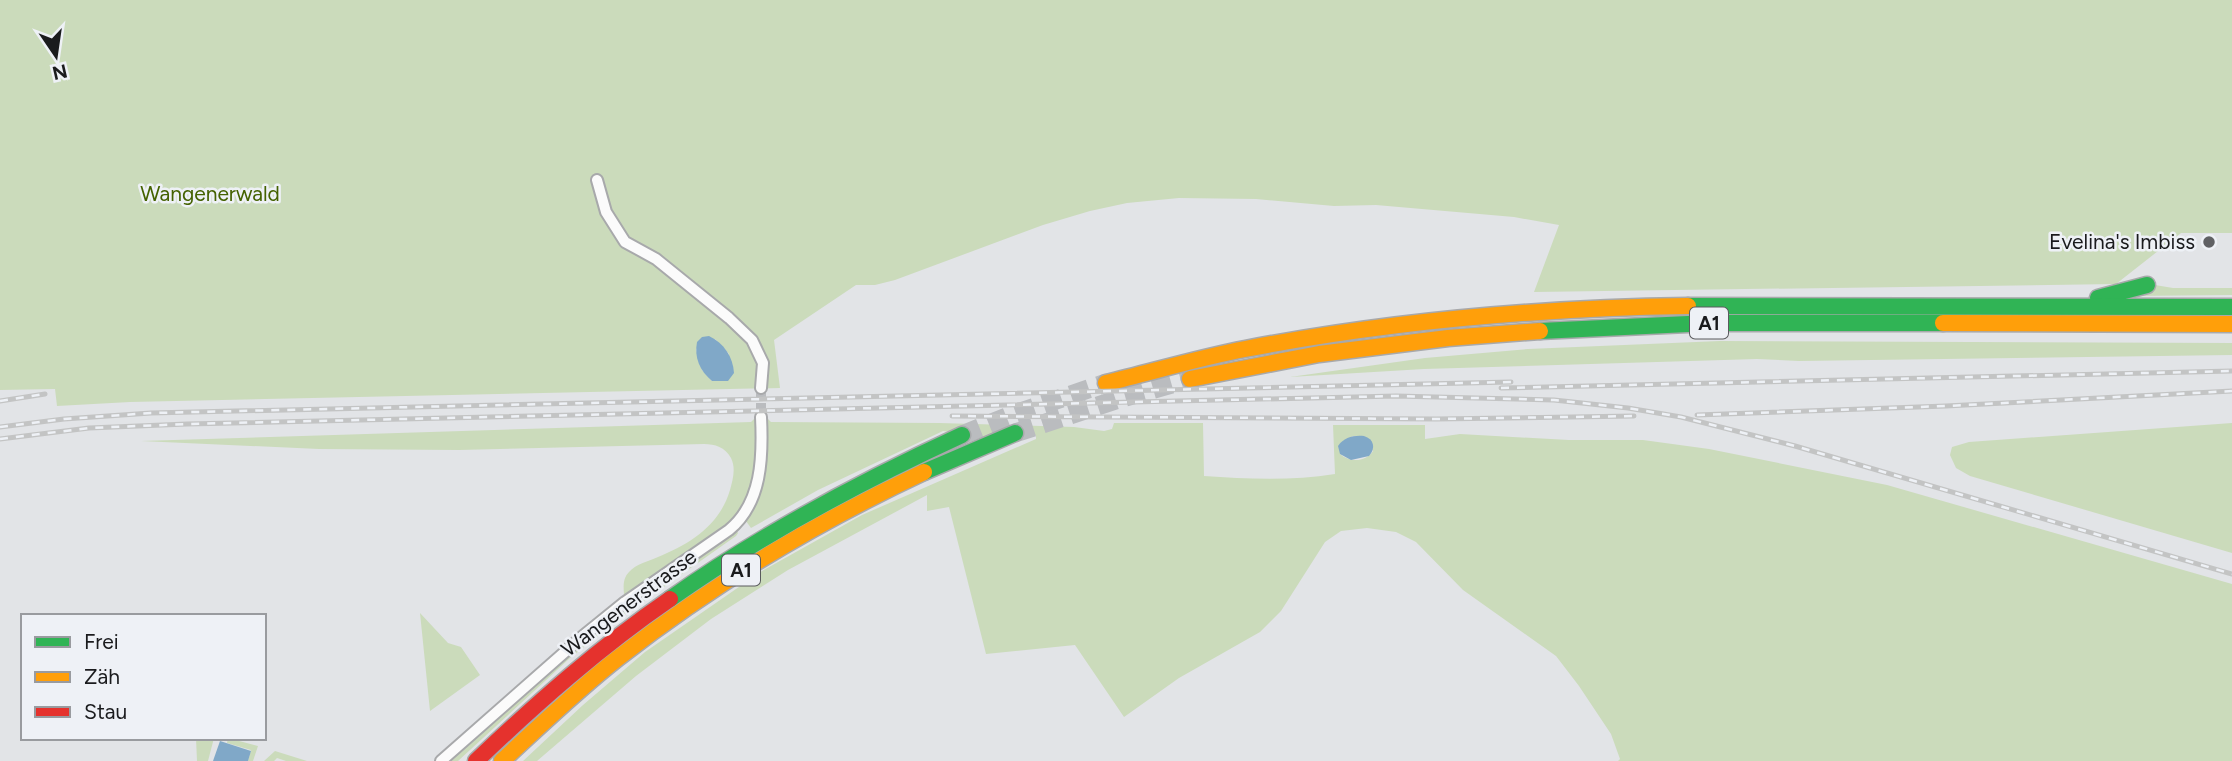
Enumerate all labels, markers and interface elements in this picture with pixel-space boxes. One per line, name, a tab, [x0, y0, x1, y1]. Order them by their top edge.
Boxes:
north arrow	[21, 21, 91, 91]
text: N	[50, 59, 69, 85]
park label: Wangenerwald	[140, 181, 280, 206]
place label: Evelina's Imbiss	[2049, 229, 2195, 254]
marker: Evelina's Imbiss	[2201, 234, 2217, 250]
road number: A1	[1690, 308, 1728, 338]
street label: Wangenerstrasse	[556, 544, 701, 661]
road number: A1	[722, 554, 760, 586]
legend	[21, 614, 266, 740]
text: Frei	[84, 629, 119, 654]
text: Zäh	[84, 664, 120, 689]
text: Stau	[84, 699, 127, 724]

